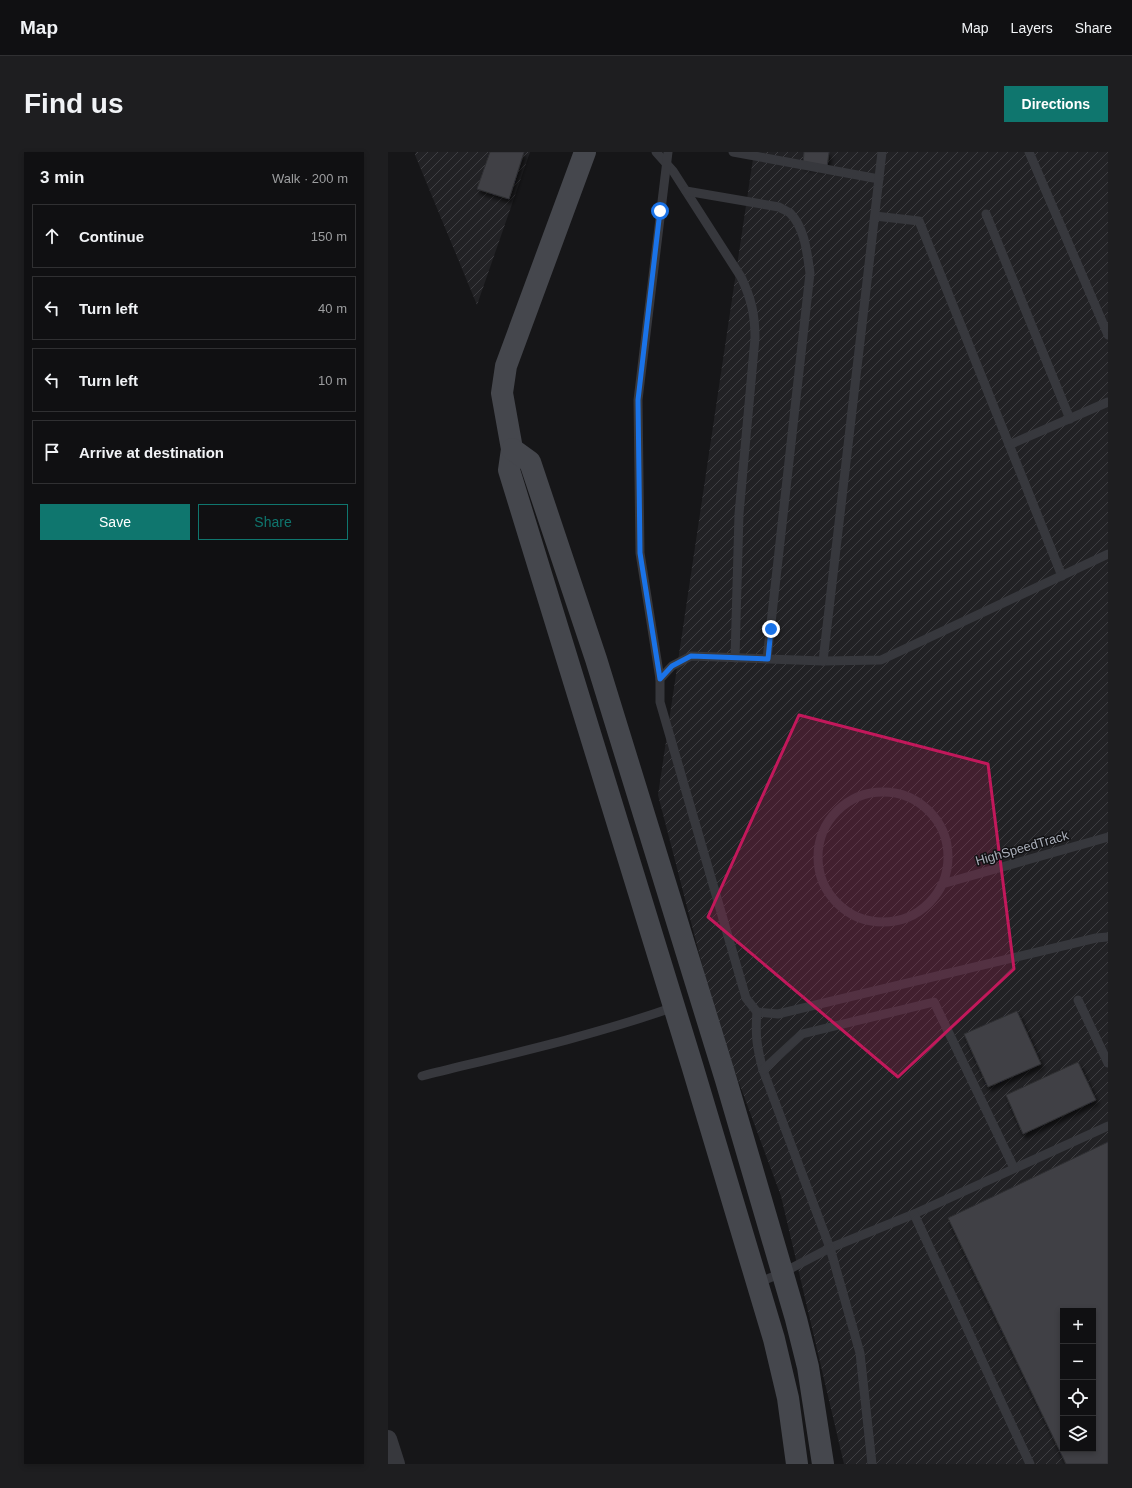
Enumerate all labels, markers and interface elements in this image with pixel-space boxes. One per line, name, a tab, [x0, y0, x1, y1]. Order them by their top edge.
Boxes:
text: Map	[20, 17, 58, 38]
text: Map	[961, 20, 989, 36]
text: Layers	[1011, 20, 1053, 36]
text: Share	[1075, 20, 1112, 36]
button: Directions	[1004, 86, 1108, 122]
text: Find us	[24, 88, 124, 119]
text: 3 min	[40, 168, 84, 187]
text: Walk · 200 m	[272, 171, 348, 186]
route start	[651, 202, 669, 220]
icon: ahead	[41, 225, 63, 247]
text: Continue	[79, 228, 144, 245]
text: 150 m	[311, 229, 347, 244]
icon: left	[41, 297, 63, 319]
text: Turn left	[79, 300, 138, 317]
text: 40 m	[318, 301, 347, 316]
icon: left	[41, 369, 63, 391]
text: Turn left	[79, 372, 138, 389]
text: 10 m	[318, 373, 347, 388]
icon: arrive	[41, 441, 63, 463]
text: Arrive at destination	[79, 444, 224, 461]
button: Save	[40, 504, 190, 540]
button: Share	[198, 504, 348, 540]
route end	[762, 620, 780, 638]
street label: HighSpeedTrack	[974, 827, 1071, 868]
map controls	[1060, 1308, 1096, 1452]
button: +	[1060, 1308, 1096, 1344]
button: −	[1060, 1344, 1096, 1380]
button: locate	[1060, 1380, 1096, 1416]
button: layers	[1060, 1416, 1096, 1452]

